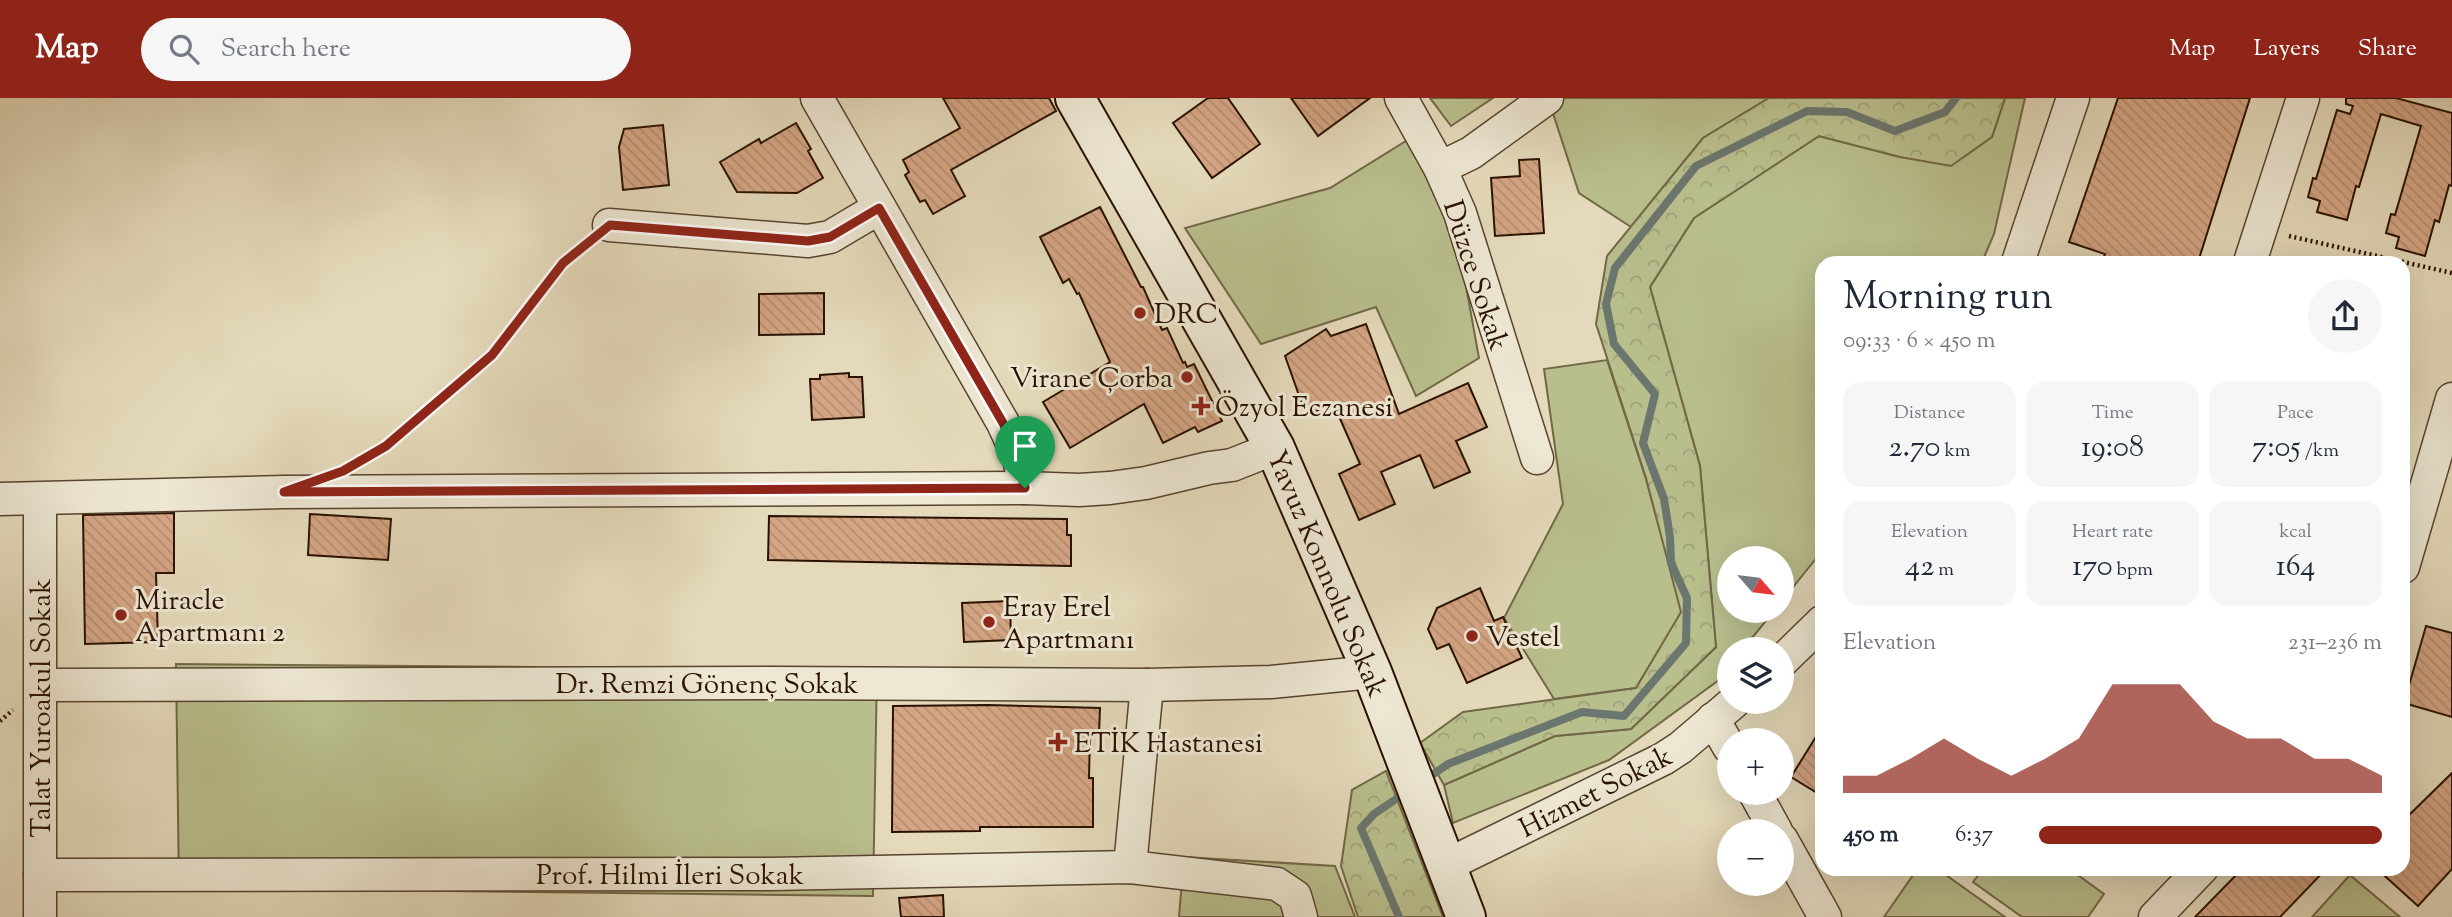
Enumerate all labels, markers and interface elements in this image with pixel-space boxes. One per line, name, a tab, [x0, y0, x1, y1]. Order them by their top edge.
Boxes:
search box	[141, 18, 631, 81]
text: Map	[35, 25, 99, 73]
icon: search	[165, 30, 203, 68]
text: Search here	[221, 31, 351, 68]
text: Map	[2169, 32, 2215, 66]
text: Layers	[2253, 32, 2320, 66]
text: Share	[2358, 32, 2417, 66]
street label: Düzce Sokak	[1431, 196, 1517, 356]
text: Morning run	[1843, 272, 2053, 326]
button: share	[2308, 279, 2382, 353]
place label: DRC	[1154, 296, 1218, 336]
marker: DRC	[1132, 305, 1148, 321]
text: 09:33 · 6 × 450 m	[1843, 325, 1995, 358]
place label: Virane Çorba	[1010, 360, 1173, 400]
marker: Virane Çorba	[1179, 369, 1195, 385]
place label: Özyol Eczanesi	[1215, 389, 1393, 429]
marker: Özyol Eczanesi	[1193, 398, 1209, 414]
text: Distance	[1894, 400, 1965, 427]
text: Time	[2091, 400, 2134, 427]
text: Pace	[2277, 400, 2314, 427]
pin	[995, 416, 1055, 488]
icon: arrive	[1006, 427, 1044, 465]
text: 2.70	[1888, 427, 1940, 470]
text: 19:08	[2081, 427, 2144, 470]
text: 7:05	[2252, 427, 2301, 470]
text: km	[1940, 438, 1971, 465]
text: /km	[2301, 438, 2339, 465]
street label: Yavuz Konnolu Sokak	[1255, 444, 1395, 704]
text: Elevation	[1891, 519, 1968, 546]
text: Heart rate	[2072, 519, 2153, 546]
text: kcal	[2279, 519, 2312, 546]
north arrow	[1717, 546, 1794, 623]
map controls	[1717, 546, 1794, 896]
text: 42	[1905, 546, 1934, 589]
text: 170	[2072, 546, 2113, 589]
text: 164	[2276, 546, 2315, 589]
text: m	[1934, 557, 1954, 584]
text: bpm	[2113, 557, 2153, 584]
street label: Talat Yuroakul Sokak	[23, 579, 63, 837]
place label: Miracle Apartmanı 2	[135, 582, 285, 654]
place label: Eray Erel Apartmanı	[1003, 589, 1134, 661]
marker: Miracle Apartmanı 2	[113, 607, 129, 623]
marker: Eray Erel Apartmanı	[981, 614, 997, 630]
place label: Vestel	[1486, 619, 1560, 659]
text: Elevation	[1843, 627, 1936, 660]
text: 231–236 m	[2288, 627, 2382, 660]
marker: Vestel	[1464, 628, 1480, 644]
button: layers	[1717, 637, 1794, 714]
street label: Dr. Remzi Gönenç Sokak	[555, 666, 859, 706]
place label: ETİK Hastanesi	[1074, 725, 1263, 765]
button: +	[1717, 728, 1794, 805]
marker: ETİK Hastanesi	[1048, 732, 1068, 752]
street label: Hizmet Sokak	[1513, 738, 1680, 849]
button: −	[1717, 819, 1794, 896]
text: 450 m	[1843, 819, 1899, 852]
text: 6:37	[1955, 819, 1993, 852]
street label: Prof. Hilmi İleri Sokak	[536, 857, 804, 897]

